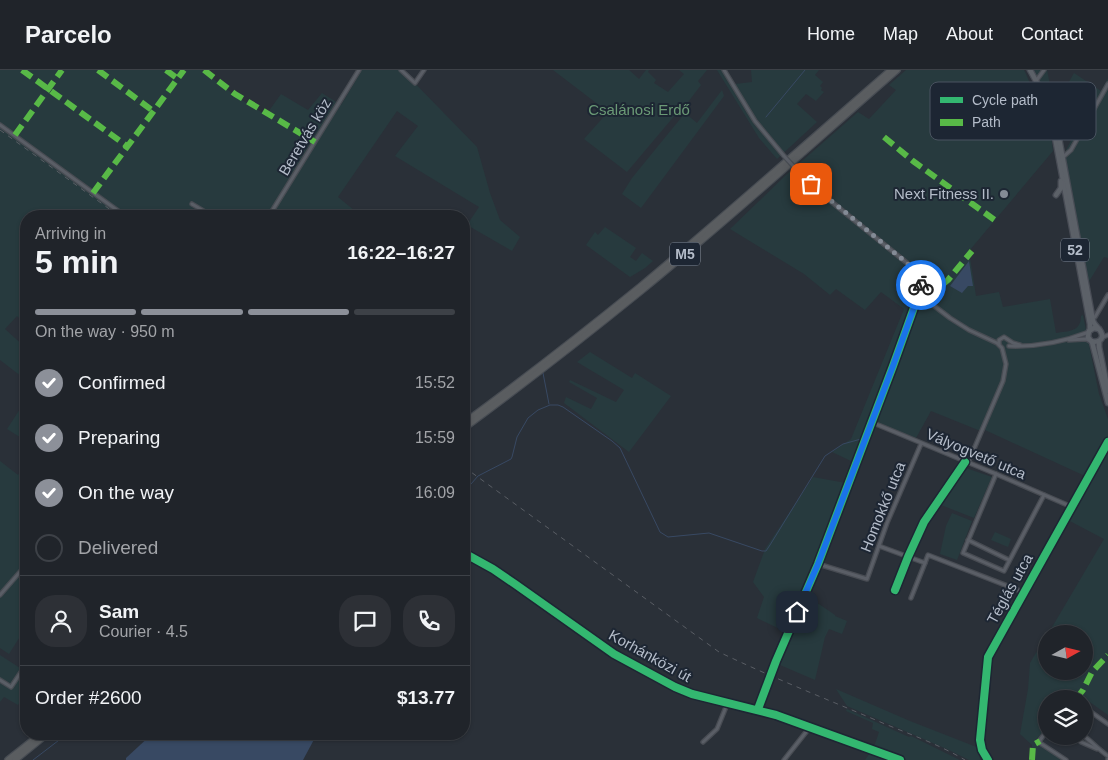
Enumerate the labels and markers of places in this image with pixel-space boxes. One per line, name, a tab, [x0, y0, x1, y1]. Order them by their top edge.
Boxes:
pin	[790, 163, 832, 205]
place label: Next Fitness II.	[894, 185, 994, 202]
marker: Next Fitness II.	[998, 188, 1010, 200]
pin	[776, 591, 818, 633]

